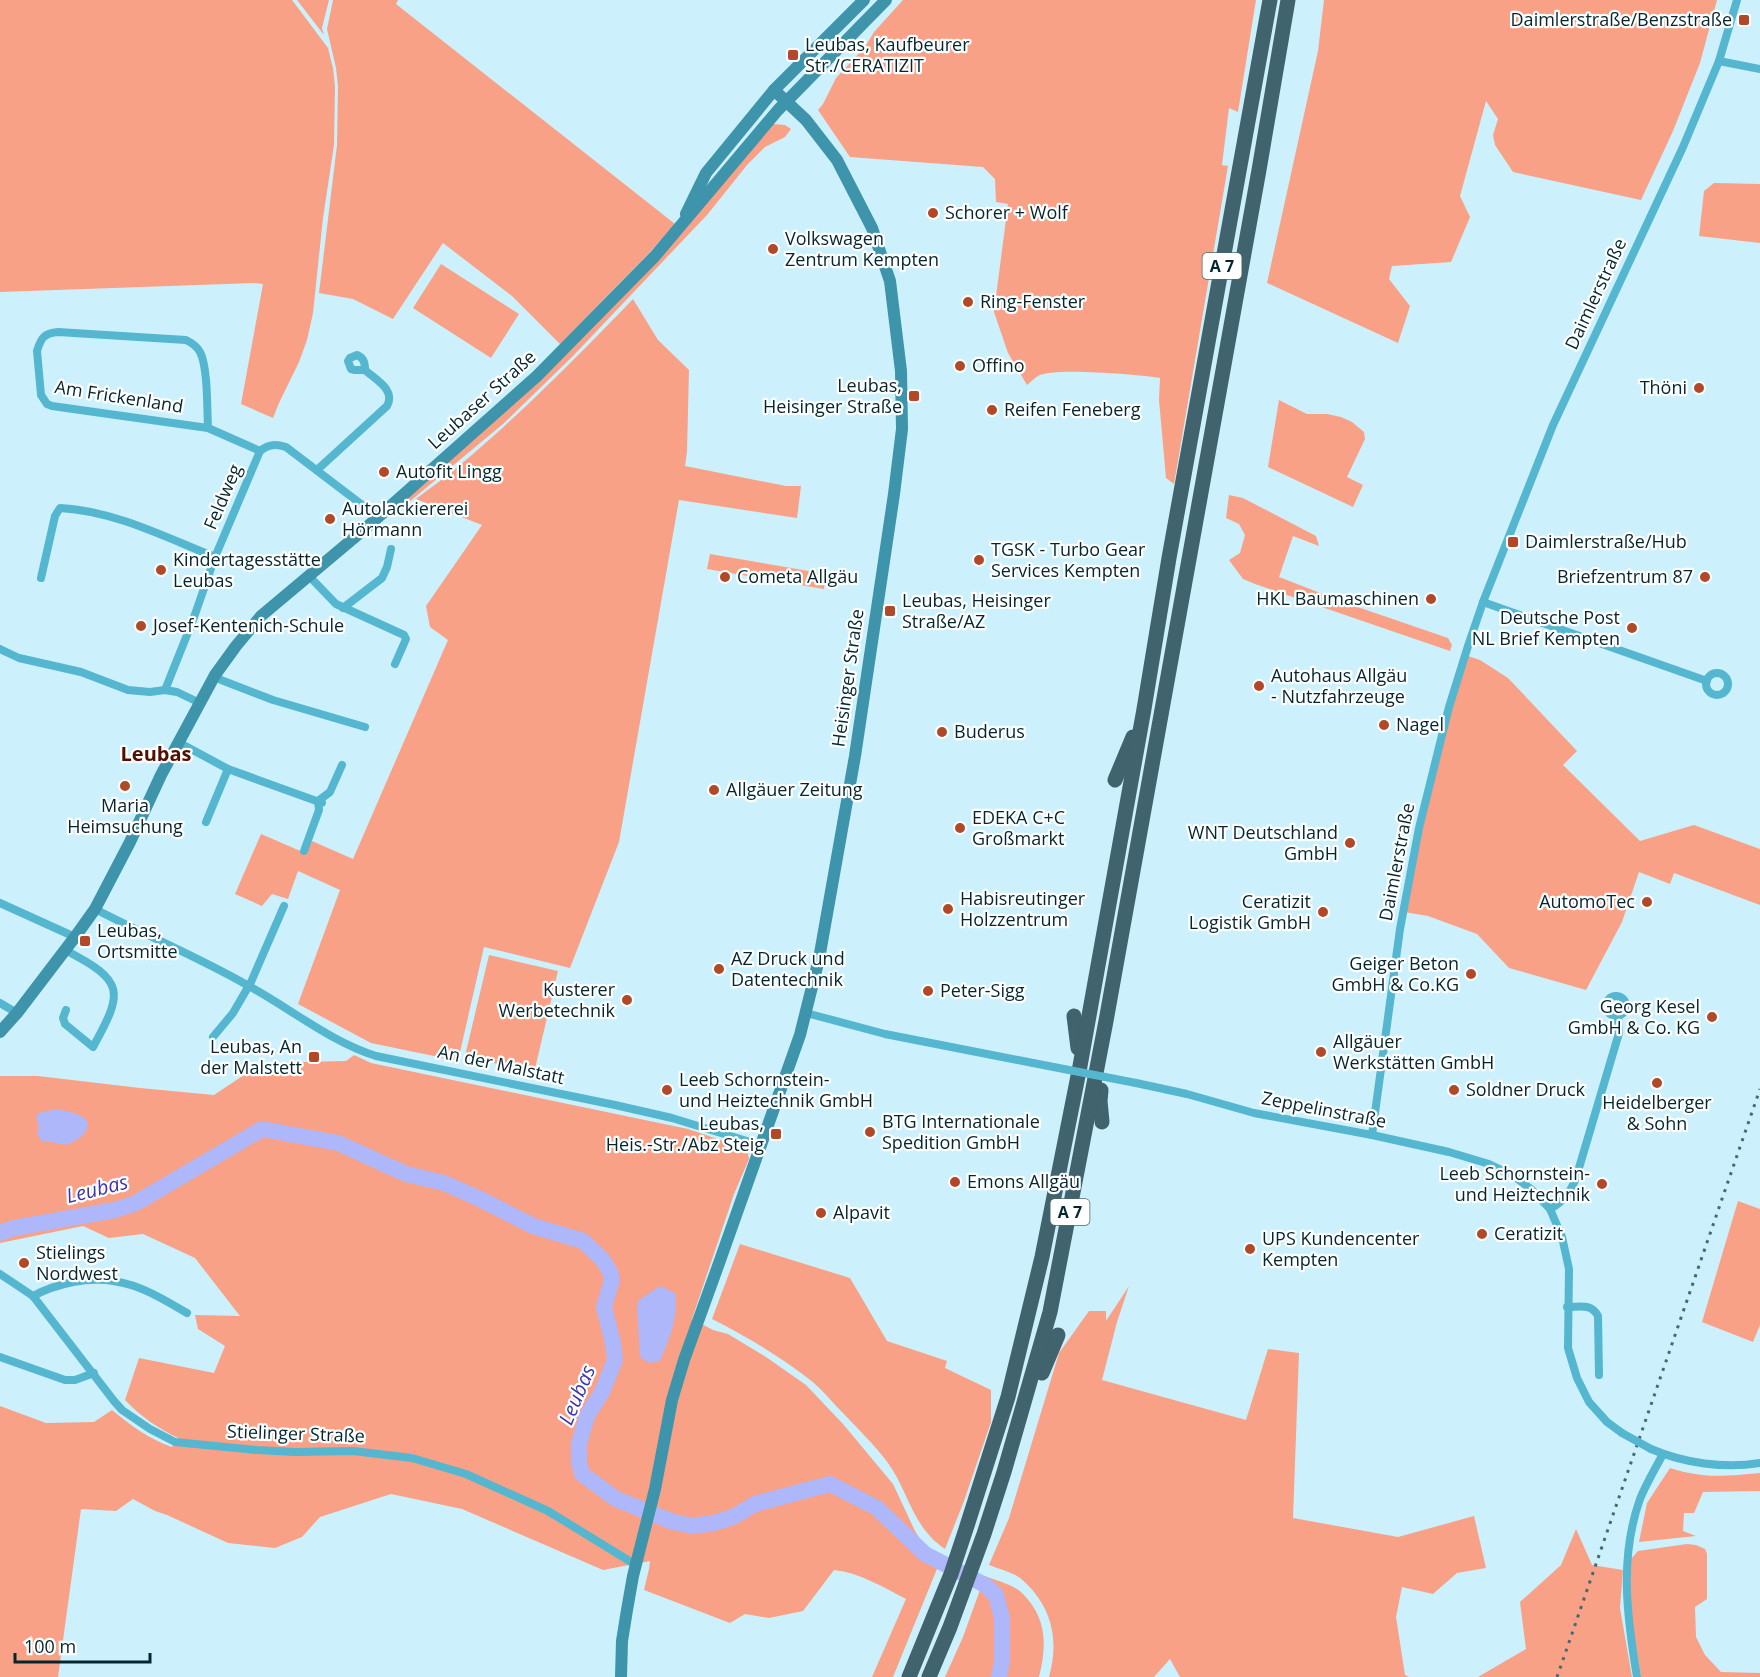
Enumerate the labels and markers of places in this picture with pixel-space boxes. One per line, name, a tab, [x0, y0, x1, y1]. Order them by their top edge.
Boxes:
place label: Daimlerstraße/Benzstraße	[1511, 7, 1732, 31]
marker: Daimlerstraße/Benzstraße	[1737, 13, 1751, 27]
place label: Leubas, Kaufbeurer Str./CERATIZIT	[805, 32, 970, 77]
marker: Leubas, Kaufbeurer Str./CERATIZIT	[786, 48, 800, 62]
place label: Schorer + Wolf	[945, 200, 1069, 224]
marker: Schorer + Wolf	[926, 206, 940, 220]
place label: Volkswagen Zentrum Kempten	[785, 226, 939, 271]
marker: Volkswagen Zentrum Kempten	[766, 242, 780, 256]
place label: Ring-Fenster	[980, 289, 1086, 313]
marker: Ring-Fenster	[961, 295, 975, 309]
place label: Offino	[972, 353, 1025, 377]
marker: Offino	[953, 359, 967, 373]
place label: Leubas, Heisinger Straße	[763, 373, 902, 418]
place label: Thöni	[1640, 375, 1687, 399]
marker: Thöni	[1692, 381, 1706, 395]
marker: Leubas, Heisinger Straße	[907, 389, 921, 403]
place label: Reifen Feneberg	[1004, 397, 1141, 421]
marker: Reifen Feneberg	[985, 403, 999, 417]
place label: Autofit Lingg	[396, 459, 502, 483]
marker: Autofit Lingg	[377, 465, 391, 479]
place label: Autolackiererei Hörmann	[342, 496, 468, 541]
marker: Autolackiererei Hörmann	[323, 512, 337, 526]
place label: Daimlerstraße/Hub	[1525, 529, 1687, 553]
marker: Daimlerstraße/Hub	[1506, 535, 1520, 549]
place label: TGSK - Turbo Gear Services Kempten	[991, 537, 1146, 582]
place label: Kindertagesstätte Leubas	[173, 547, 321, 592]
marker: TGSK - Turbo Gear Services Kempten	[972, 553, 986, 567]
marker: Kindertagesstätte Leubas	[154, 563, 168, 577]
place label: Cometa Allgäu	[737, 564, 858, 588]
place label: Briefzentrum 87	[1557, 564, 1693, 588]
marker: Cometa Allgäu	[718, 570, 732, 584]
marker: Briefzentrum 87	[1698, 570, 1712, 584]
place label: HKL Baumaschinen	[1256, 586, 1419, 610]
place label: Leubas, Heisinger Straße/AZ	[902, 588, 1051, 633]
marker: HKL Baumaschinen	[1424, 592, 1438, 606]
marker: Leubas, Heisinger Straße/AZ	[883, 604, 897, 618]
place label: Deutsche Post NL Brief Kempten	[1472, 605, 1620, 650]
place label: Josef-Kentenich-Schule	[151, 613, 344, 637]
marker: Josef-Kentenich-Schule	[134, 619, 148, 633]
marker: Deutsche Post NL Brief Kempten	[1625, 621, 1639, 635]
place label: Autohaus Allgäu - Nutzfahrzeuge	[1271, 663, 1407, 708]
marker: Autohaus Allgäu - Nutzfahrzeuge	[1252, 679, 1266, 693]
place label: Nagel	[1396, 712, 1444, 736]
marker: Nagel	[1377, 718, 1391, 732]
place label: Buderus	[954, 719, 1025, 743]
marker: Buderus	[935, 725, 949, 739]
place label: Allgäuer Zeitung	[726, 777, 863, 801]
marker: Maria Heimsuchung	[118, 779, 132, 793]
marker: Allgäuer Zeitung	[707, 783, 721, 797]
place label: Maria Heimsuchung	[67, 793, 183, 838]
place label: EDEKA C+C Großmarkt	[972, 805, 1065, 850]
place label: WNT Deutschland GmbH	[1188, 820, 1338, 865]
marker: EDEKA C+C Großmarkt	[953, 821, 967, 835]
marker: WNT Deutschland GmbH	[1343, 836, 1357, 850]
place label: Habisreutinger Holzzentrum	[960, 886, 1086, 931]
place label: Ceratizit Logistik GmbH	[1189, 889, 1311, 934]
place label: AutomoTec	[1539, 889, 1635, 913]
marker: AutomoTec	[1640, 895, 1654, 909]
marker: Habisreutinger Holzzentrum	[941, 902, 955, 916]
marker: Ceratizit Logistik GmbH	[1316, 905, 1330, 919]
place label: Leubas, Ortsmitte	[97, 918, 178, 963]
marker: Leubas, Ortsmitte	[78, 934, 92, 948]
place label: AZ Druck und Datentechnik	[731, 946, 845, 991]
place label: Geiger Beton GmbH & Co.KG	[1331, 951, 1459, 996]
marker: AZ Druck und Datentechnik	[712, 962, 726, 976]
marker: Geiger Beton GmbH & Co.KG	[1464, 967, 1478, 981]
place label: Kusterer Werbetechnik	[499, 977, 616, 1022]
place label: Peter-Sigg	[940, 978, 1025, 1002]
marker: Peter-Sigg	[921, 984, 935, 998]
marker: Kusterer Werbetechnik	[620, 993, 634, 1007]
place label: Georg Kesel GmbH & Co. KG	[1568, 994, 1700, 1039]
marker: Georg Kesel GmbH & Co. KG	[1705, 1010, 1719, 1024]
place label: Allgäuer Werkstätten GmbH	[1333, 1029, 1494, 1074]
place label: Leubas, An der Malstett	[200, 1034, 302, 1079]
marker: Allgäuer Werkstätten GmbH	[1314, 1045, 1328, 1059]
marker: Leubas, An der Malstett	[307, 1050, 321, 1064]
place label: Leeb Schornstein- und Heiztechnik GmbH	[679, 1067, 873, 1112]
marker: Heidelberger & Sohn	[1650, 1076, 1664, 1090]
place label: Soldner Druck	[1466, 1077, 1586, 1101]
marker: Leeb Schornstein- und Heiztechnik GmbH	[660, 1083, 674, 1097]
marker: Soldner Druck	[1447, 1083, 1461, 1097]
place label: Heidelberger & Sohn	[1602, 1090, 1712, 1135]
place label: BTG Internationale Spedition GmbH	[882, 1109, 1040, 1154]
place label: Leubas, Heis.-Str./Abz Steig	[606, 1111, 764, 1156]
marker: BTG Internationale Spedition GmbH	[863, 1125, 877, 1139]
marker: Leubas, Heis.-Str./Abz Steig	[769, 1127, 783, 1141]
place label: Leeb Schornstein- und Heiztechnik	[1439, 1161, 1591, 1206]
place label: Emons Allgäu	[967, 1169, 1080, 1193]
marker: Emons Allgäu	[948, 1175, 962, 1189]
marker: Leeb Schornstein- und Heiztechnik	[1595, 1177, 1609, 1191]
place label: Alpavit	[833, 1200, 890, 1224]
marker: Alpavit	[814, 1206, 828, 1220]
place label: Ceratizit	[1494, 1221, 1563, 1245]
place label: UPS Kundencenter Kempten	[1262, 1226, 1420, 1271]
marker: Ceratizit	[1475, 1227, 1489, 1241]
place label: Stielings Nordwest	[36, 1240, 118, 1285]
marker: UPS Kundencenter Kempten	[1243, 1242, 1257, 1256]
marker: Stielings Nordwest	[17, 1256, 31, 1270]

